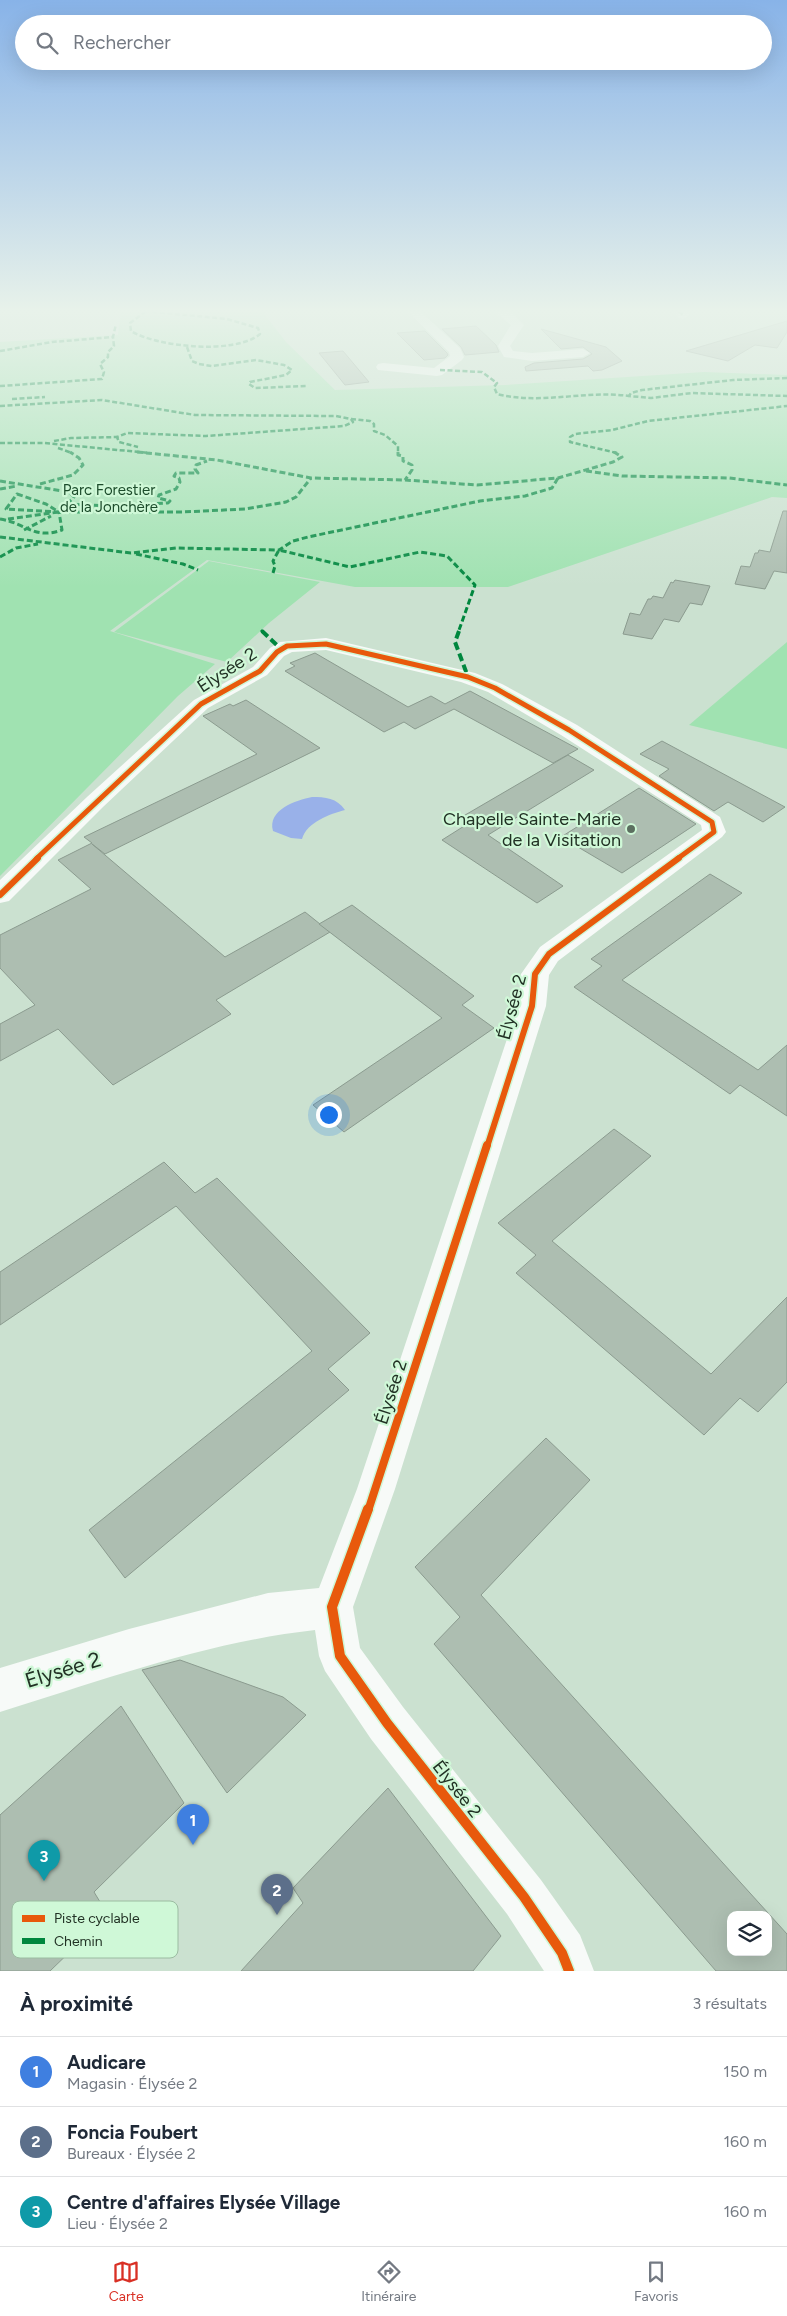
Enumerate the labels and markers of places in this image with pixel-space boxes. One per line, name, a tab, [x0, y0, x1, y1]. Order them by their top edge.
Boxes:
place label: Chapelle Sainte-Marie de la Visitation	[443, 808, 621, 851]
marker: Chapelle Sainte-Marie de la Visitation	[625, 823, 637, 835]
pin: 1	[177, 1804, 209, 1845]
pin: 3	[28, 1840, 60, 1881]
pin: 2	[261, 1874, 293, 1915]

